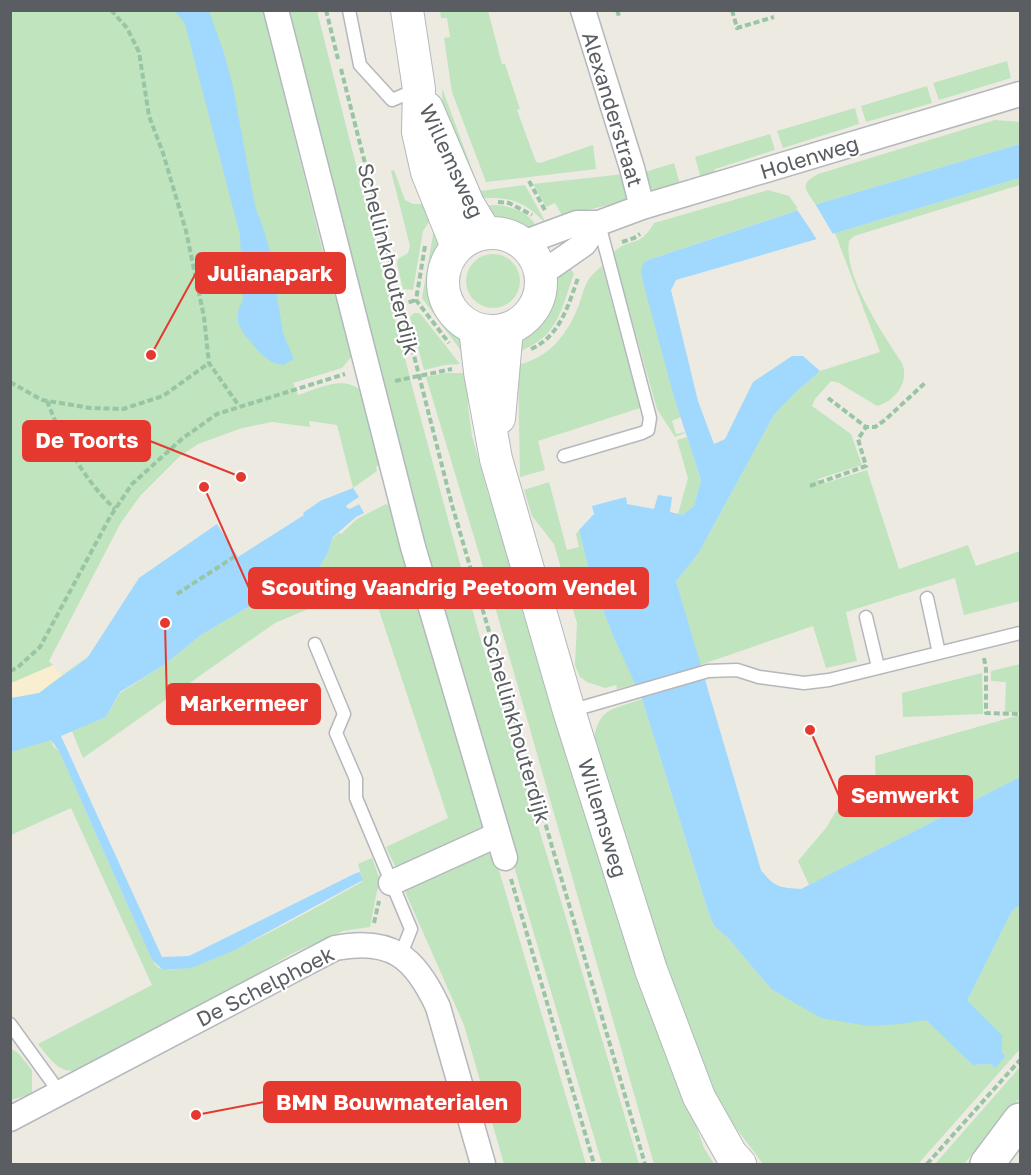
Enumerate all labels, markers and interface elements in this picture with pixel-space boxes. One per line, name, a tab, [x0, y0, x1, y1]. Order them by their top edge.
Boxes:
street label: Alexanderstraat	[577, 28, 649, 190]
street label: Willemsweg	[414, 100, 490, 222]
street label: Holenweg	[756, 130, 862, 184]
street label: Schellinkhouterdijk	[353, 160, 425, 358]
callout: Julianapark	[196, 253, 345, 293]
text: Julianapark	[207, 259, 333, 286]
callout: De Toorts	[23, 421, 150, 461]
text: De Toorts	[35, 426, 139, 453]
callout: Scouting Vaandrig Peetoom Vendel	[249, 568, 648, 608]
text: Scouting Vaandrig Peetoom Vendel	[261, 573, 637, 600]
street label: Schellinkhouterdijk	[477, 630, 557, 826]
callout: Markermeer	[167, 684, 320, 724]
text: Markermeer	[180, 689, 309, 716]
street label: Willemsweg	[573, 755, 633, 881]
callout: Semwerkt	[839, 776, 972, 816]
text: Semwerkt	[851, 781, 959, 808]
street label: De Schelphoek	[192, 940, 338, 1032]
callout: BMN Bouwmaterialen	[264, 1082, 520, 1122]
text: BMN Bouwmaterialen	[276, 1088, 508, 1115]

